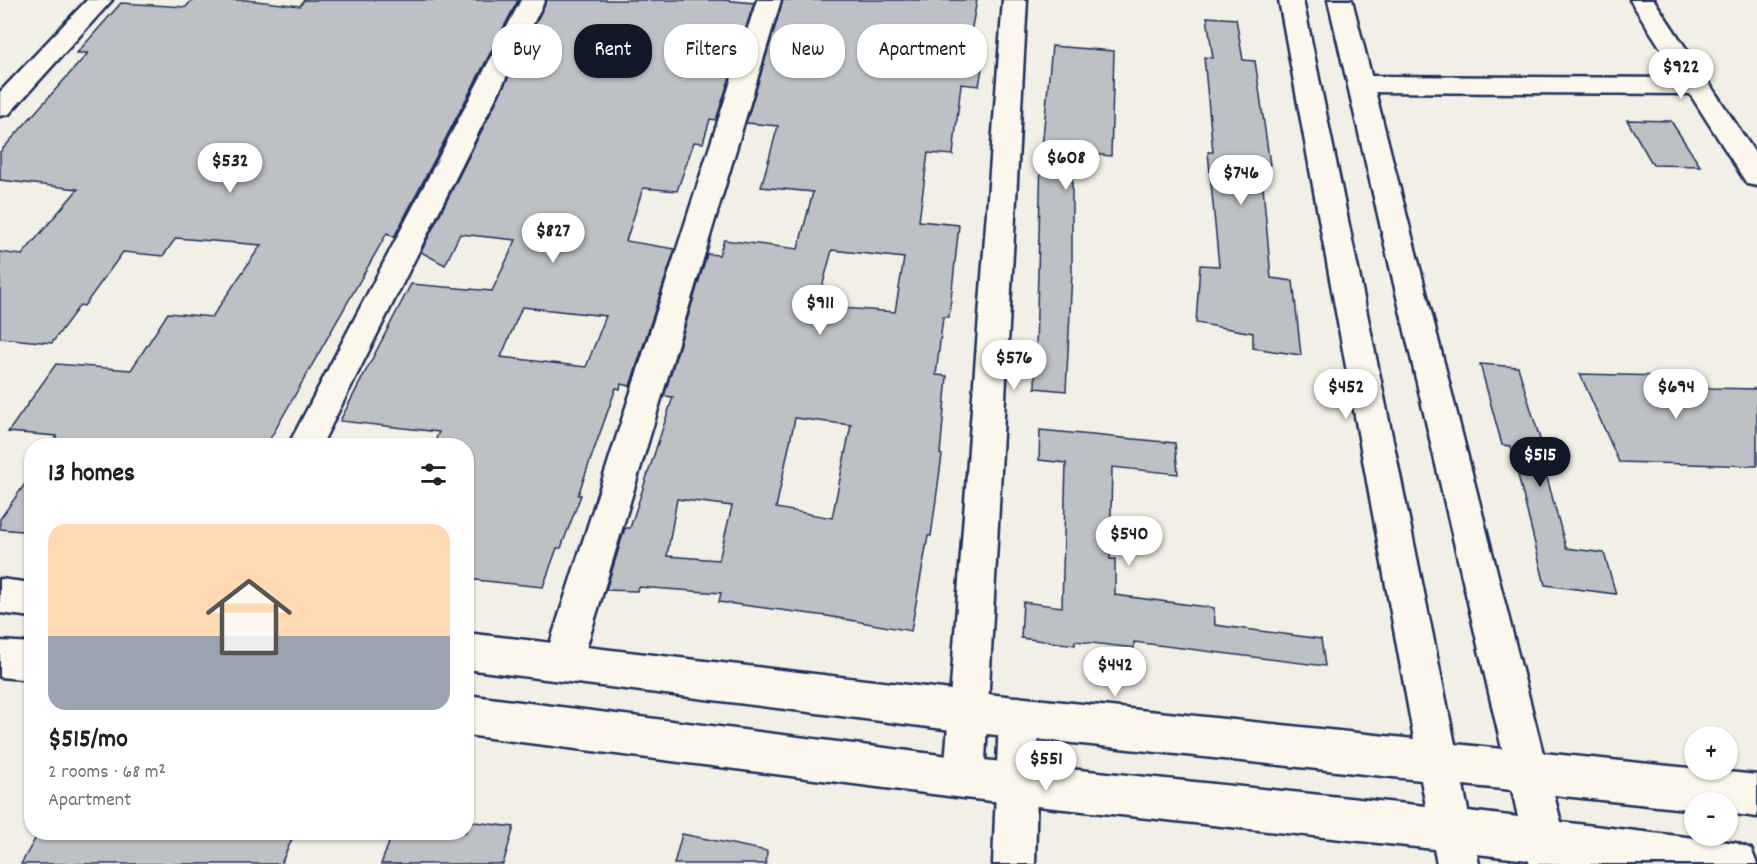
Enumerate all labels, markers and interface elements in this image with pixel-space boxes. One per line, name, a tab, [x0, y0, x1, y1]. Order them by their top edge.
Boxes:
chip: Buy	[492, 24, 562, 78]
chip: Rent	[574, 24, 652, 78]
chip: Filters	[664, 24, 758, 78]
chip: New	[770, 24, 845, 78]
chip: Apartment	[857, 24, 987, 78]
pin: $922	[1645, 49, 1717, 100]
text: $922	[1663, 54, 1699, 82]
pin: $608	[1030, 140, 1102, 191]
pin: $532	[194, 143, 266, 194]
text: $608	[1047, 145, 1085, 173]
text: $532	[211, 148, 249, 176]
pin: $746	[1205, 155, 1277, 206]
text: $746	[1223, 160, 1259, 188]
pin: $827	[517, 213, 589, 264]
text: $827	[536, 218, 570, 246]
pin: $911	[784, 285, 856, 336]
text: $911	[806, 290, 834, 318]
pin: $576	[978, 340, 1050, 391]
text: $576	[996, 345, 1032, 373]
pin: $452	[1310, 369, 1382, 420]
pin: $694	[1640, 369, 1712, 420]
text: $452	[1328, 374, 1364, 402]
text: $694	[1657, 374, 1695, 402]
pin: $515	[1504, 437, 1576, 488]
text: $515	[1523, 442, 1557, 470]
text: 13 homes	[48, 456, 135, 493]
icon: filters	[417, 458, 450, 491]
pin: $540	[1093, 516, 1165, 567]
text: $540	[1110, 521, 1148, 549]
icon: home	[195, 563, 303, 671]
pin: $442	[1079, 647, 1151, 698]
text: $442	[1097, 652, 1133, 680]
text: $515/mo	[48, 722, 128, 759]
map controls	[1684, 726, 1738, 846]
button: +	[1684, 726, 1738, 780]
pin: $551	[1010, 741, 1082, 792]
text: $551	[1029, 746, 1063, 774]
text: 2 rooms · 68 m²	[48, 759, 166, 787]
text: Apartment	[48, 787, 131, 815]
button: −	[1684, 792, 1738, 846]

